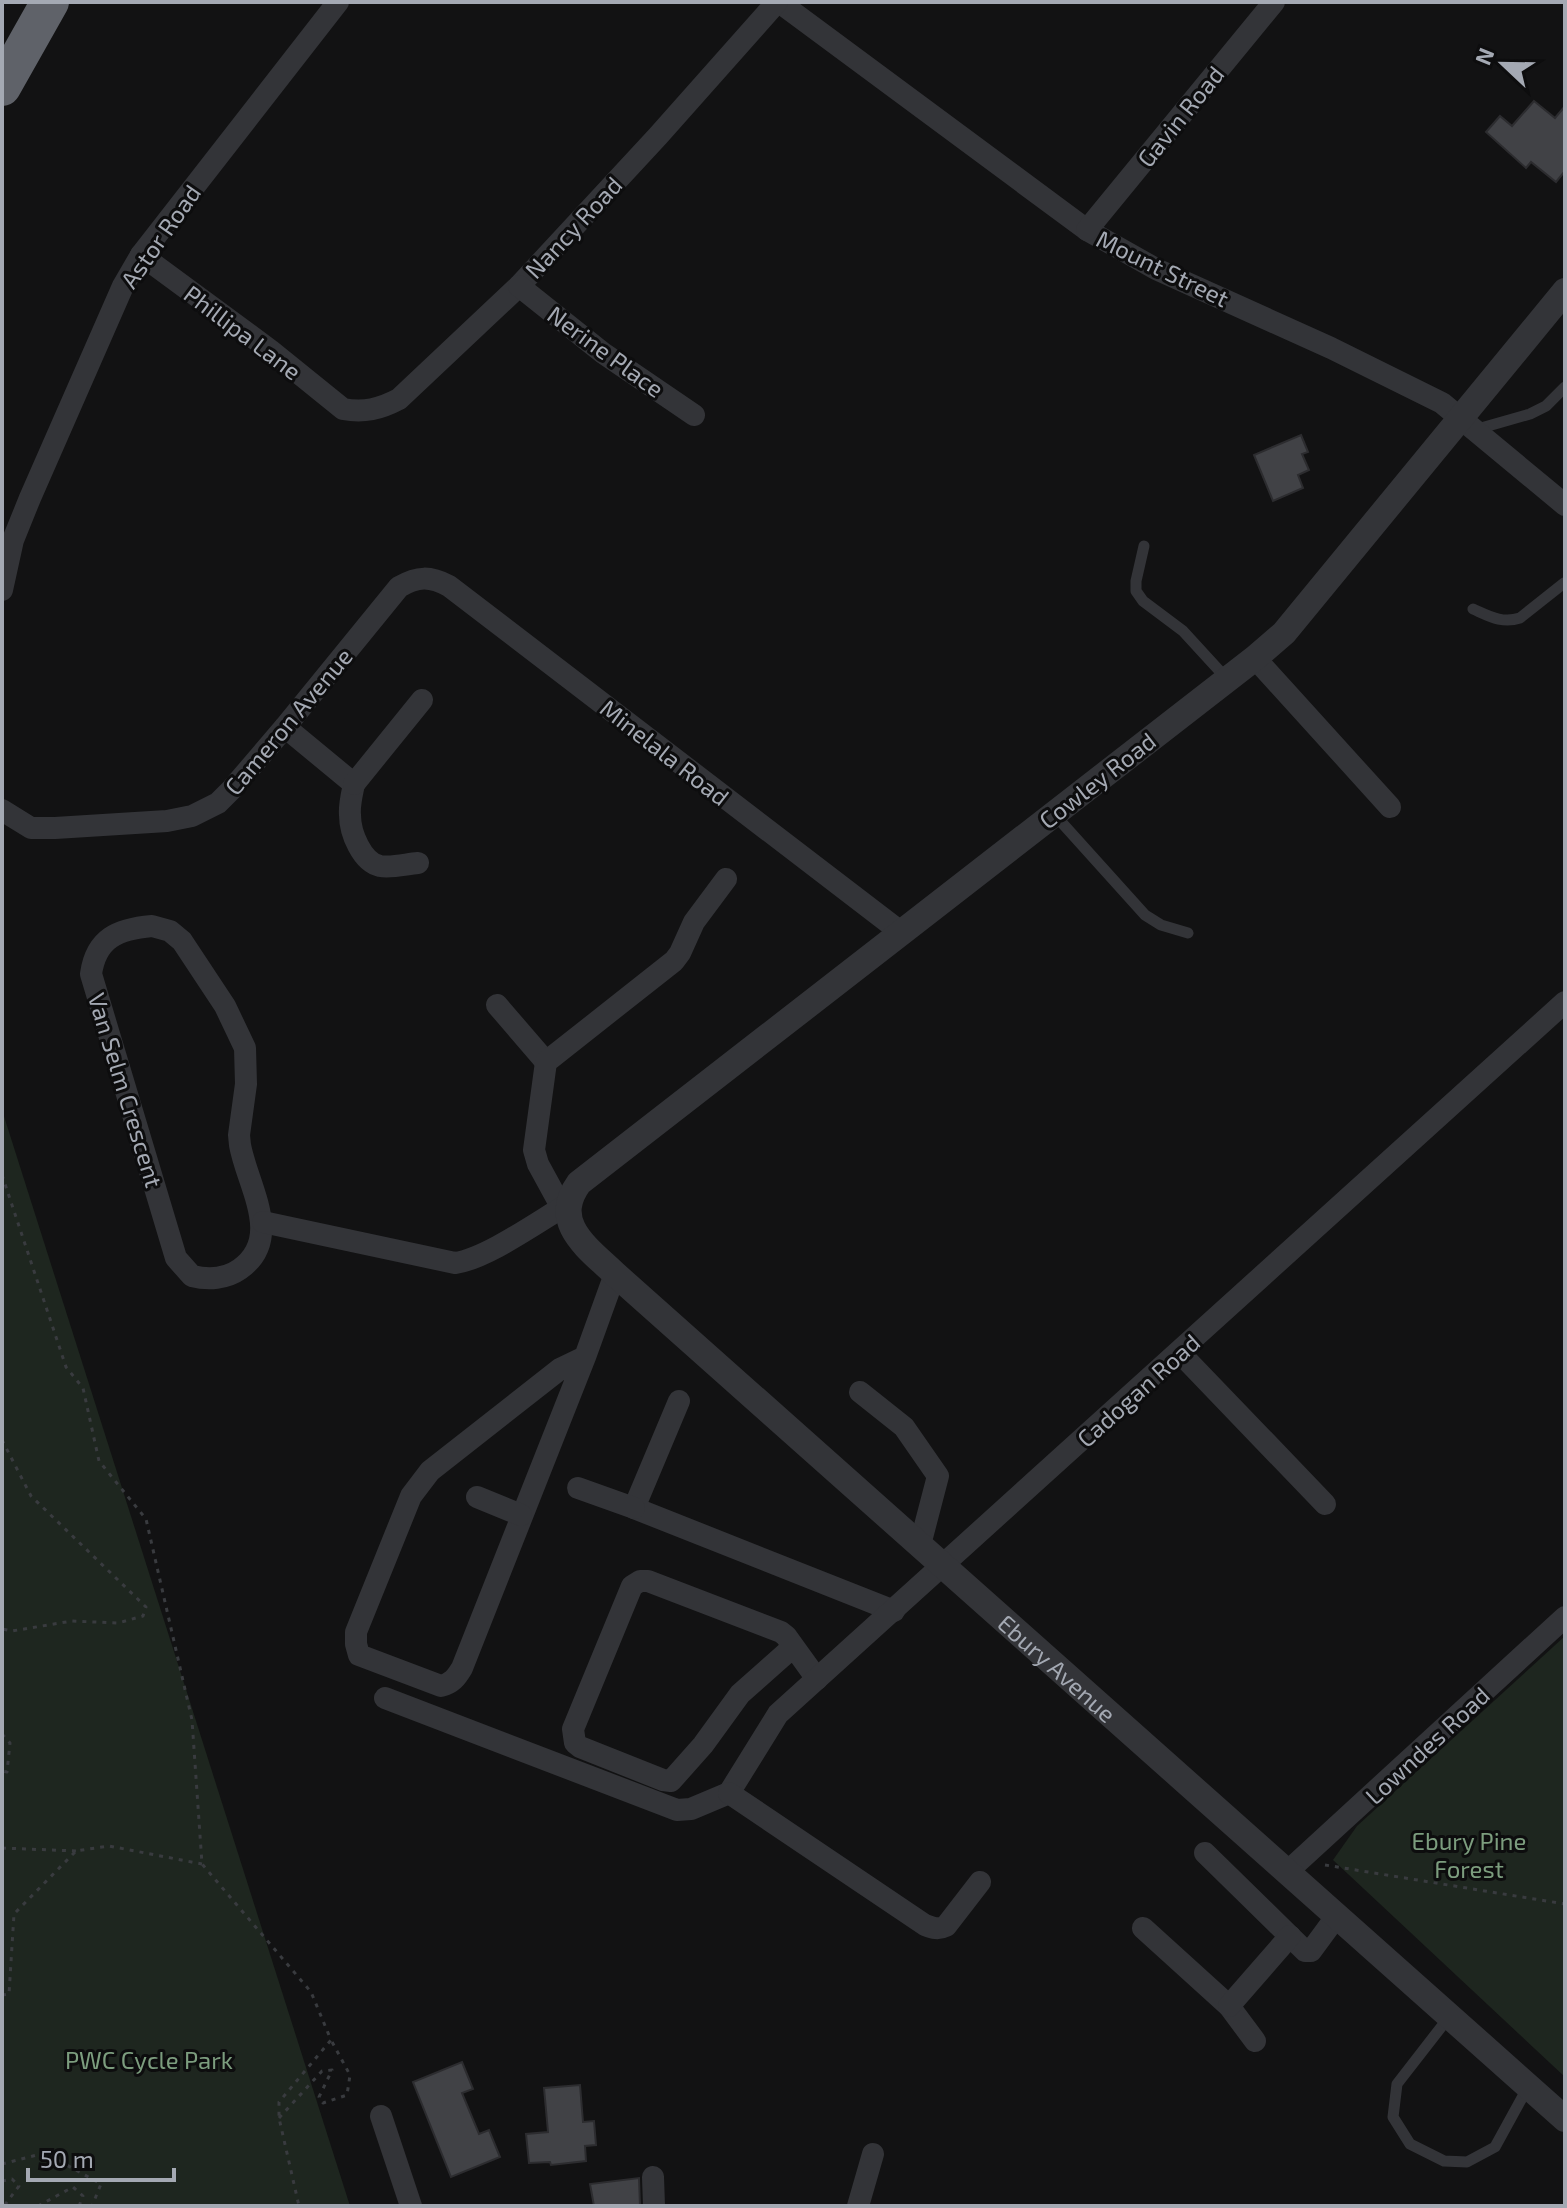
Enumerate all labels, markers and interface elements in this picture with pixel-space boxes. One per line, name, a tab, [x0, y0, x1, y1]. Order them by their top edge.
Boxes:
north arrow	[1463, 24, 1543, 104]
text: N	[1468, 44, 1499, 68]
street label: Gavin Road	[1131, 60, 1229, 172]
street label: Nancy Road	[519, 170, 627, 284]
street label: Astor Road	[114, 179, 206, 293]
street label: Mount Street	[1092, 224, 1234, 312]
street label: Phillipa Lane	[179, 279, 307, 385]
street label: Nerine Place	[542, 299, 670, 403]
street label: Cameron Avenue	[218, 642, 358, 800]
street label: Minelala Road	[595, 693, 735, 811]
street label: Cowley Road	[1033, 726, 1161, 834]
street label: Van Selm Crescent	[83, 989, 169, 1191]
street label: Cadogan Road	[1071, 1327, 1205, 1453]
street label: Ebury Avenue	[993, 1608, 1123, 1728]
street label: Lowndes Road	[1359, 1680, 1495, 1810]
park label: Ebury Pine Forest	[1412, 1826, 1526, 1883]
park label: PWC Cycle Park	[65, 2045, 233, 2074]
scale bar	[28, 2132, 174, 2182]
text: 50 m	[40, 2144, 94, 2173]

